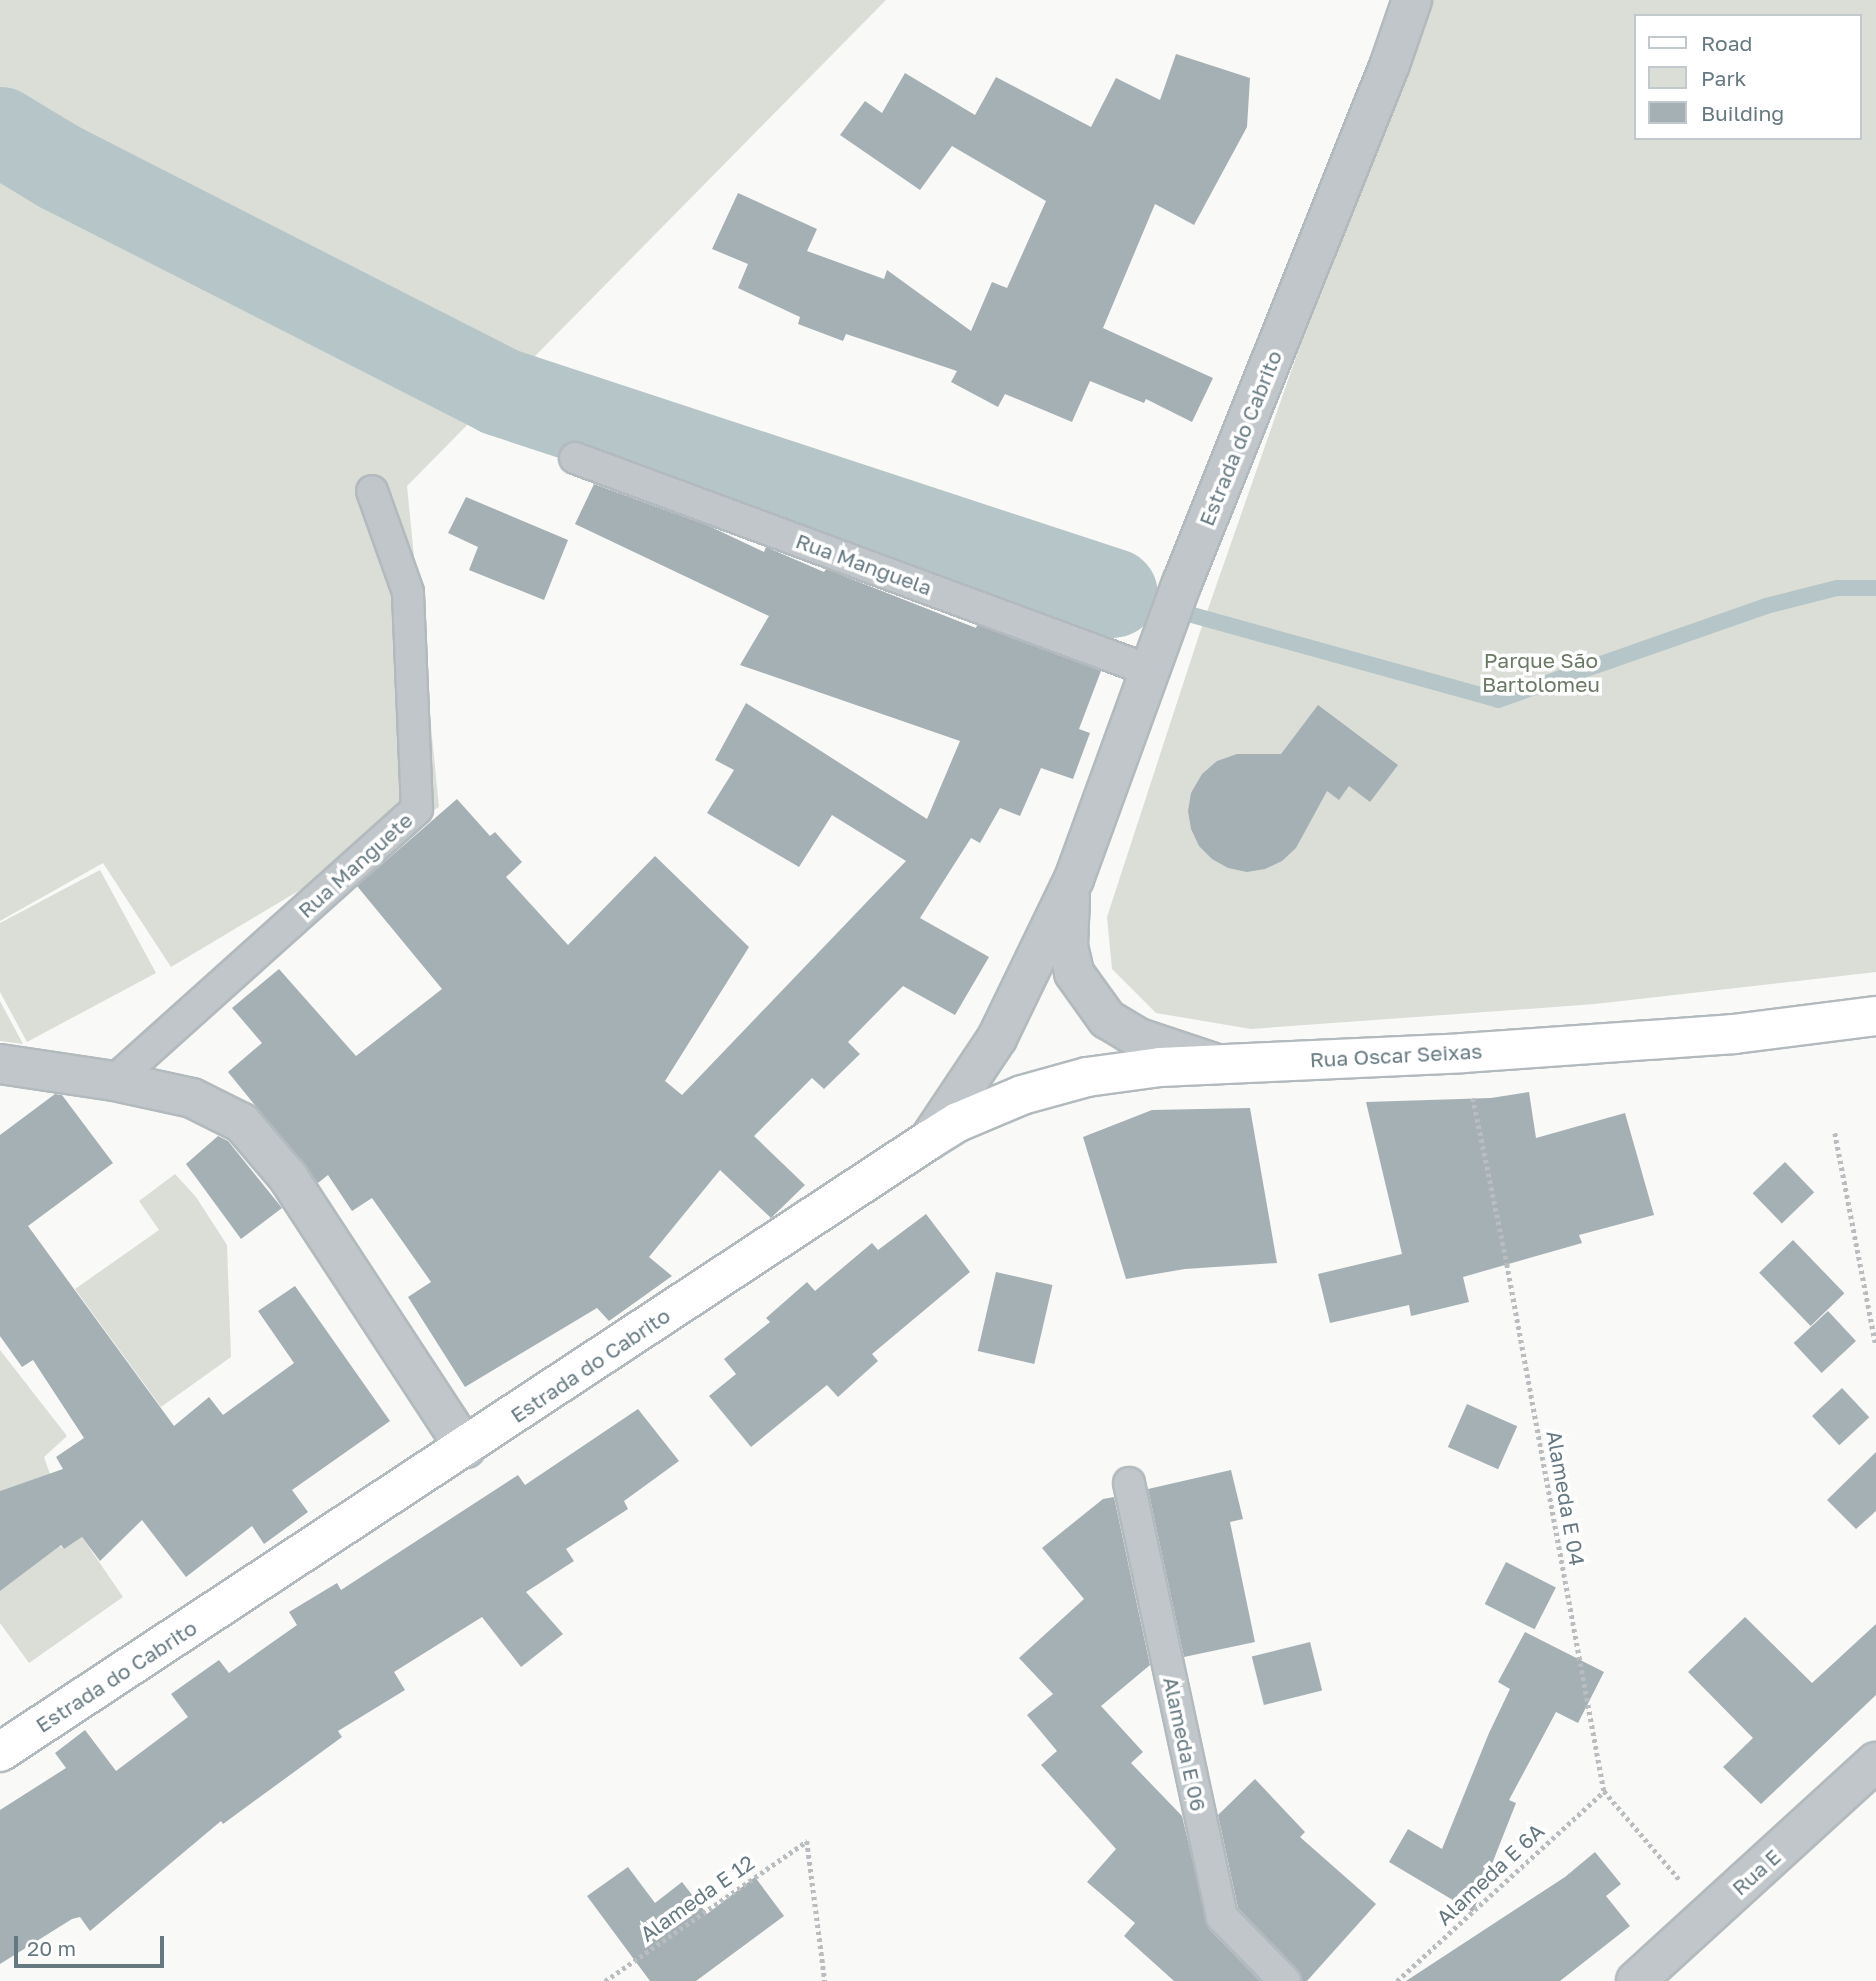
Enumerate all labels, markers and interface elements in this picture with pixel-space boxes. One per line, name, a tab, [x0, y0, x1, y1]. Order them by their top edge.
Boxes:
legend	[1634, 14, 1862, 140]
text: Road	[1701, 30, 1752, 56]
text: Park	[1701, 65, 1746, 91]
text: Building	[1701, 100, 1784, 126]
street label: Estrada do Cabrito	[1193, 347, 1287, 529]
street label: Rua Manguela	[793, 528, 935, 600]
park label: Parque São Bartolomeu	[1482, 647, 1600, 697]
street label: Rua Manguete	[293, 807, 417, 923]
street label: Rua Oscar Seixas	[1309, 1038, 1483, 1072]
street label: Estrada do Cabrito	[505, 1302, 675, 1428]
street label: Alameda E 04	[1542, 1428, 1590, 1568]
street label: Estrada do Cabrito	[31, 1615, 201, 1737]
street label: Alameda E 06	[1158, 1674, 1212, 1814]
street label: Alameda E 6A	[1431, 1818, 1549, 1930]
street label: Rua E	[1727, 1844, 1785, 1900]
street label: Alameda E 12	[635, 1849, 759, 1947]
scale bar	[18, 1922, 168, 1966]
text: 20 m	[27, 1935, 76, 1961]

